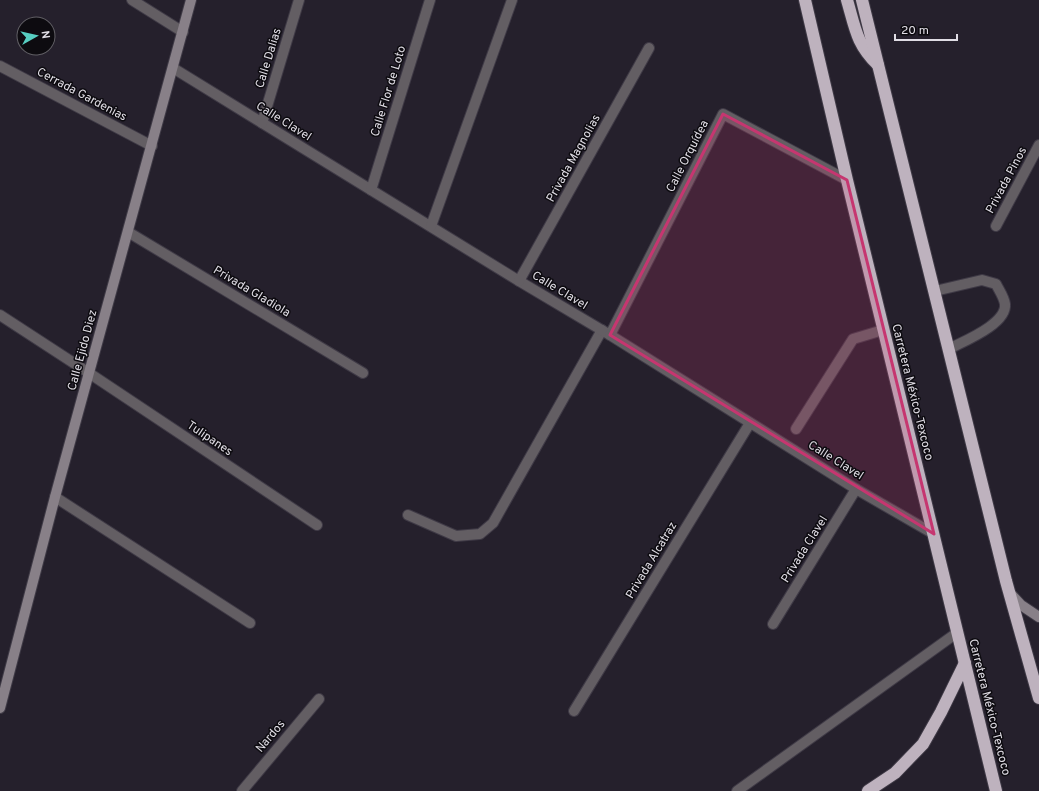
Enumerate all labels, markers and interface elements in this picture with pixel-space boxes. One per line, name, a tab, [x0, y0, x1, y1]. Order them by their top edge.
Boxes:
north arrow	[16, 16, 56, 56]
scale bar	[895, 16, 957, 42]
text: 20 m	[901, 23, 929, 39]
street label: Calle Dalias	[252, 26, 286, 90]
text: N	[37, 30, 52, 40]
street label: Calle Flor de Loto	[368, 44, 410, 139]
street label: Cerrada Gardenias	[34, 64, 129, 125]
street label: Calle Clavel	[253, 98, 314, 145]
street label: Privada Magnolias	[543, 112, 605, 205]
street label: Calle Orquídea	[663, 118, 713, 195]
street label: Privada Pinos	[983, 144, 1031, 217]
street label: Privada Gladiola	[210, 263, 293, 321]
street label: Calle Clavel	[529, 268, 590, 314]
street label: Calle Ejido Diez	[64, 308, 101, 392]
street label: Carretera México-Texcoco	[887, 322, 937, 462]
street label: Tulipanes	[184, 418, 235, 460]
street label: Calle Clavel	[805, 437, 866, 484]
street label: Privada Clavel	[778, 513, 832, 586]
street label: Privada Alcatraz	[623, 519, 681, 602]
street label: Carretera México-Texcoco	[964, 637, 1014, 777]
street label: Nardos	[252, 717, 289, 756]

